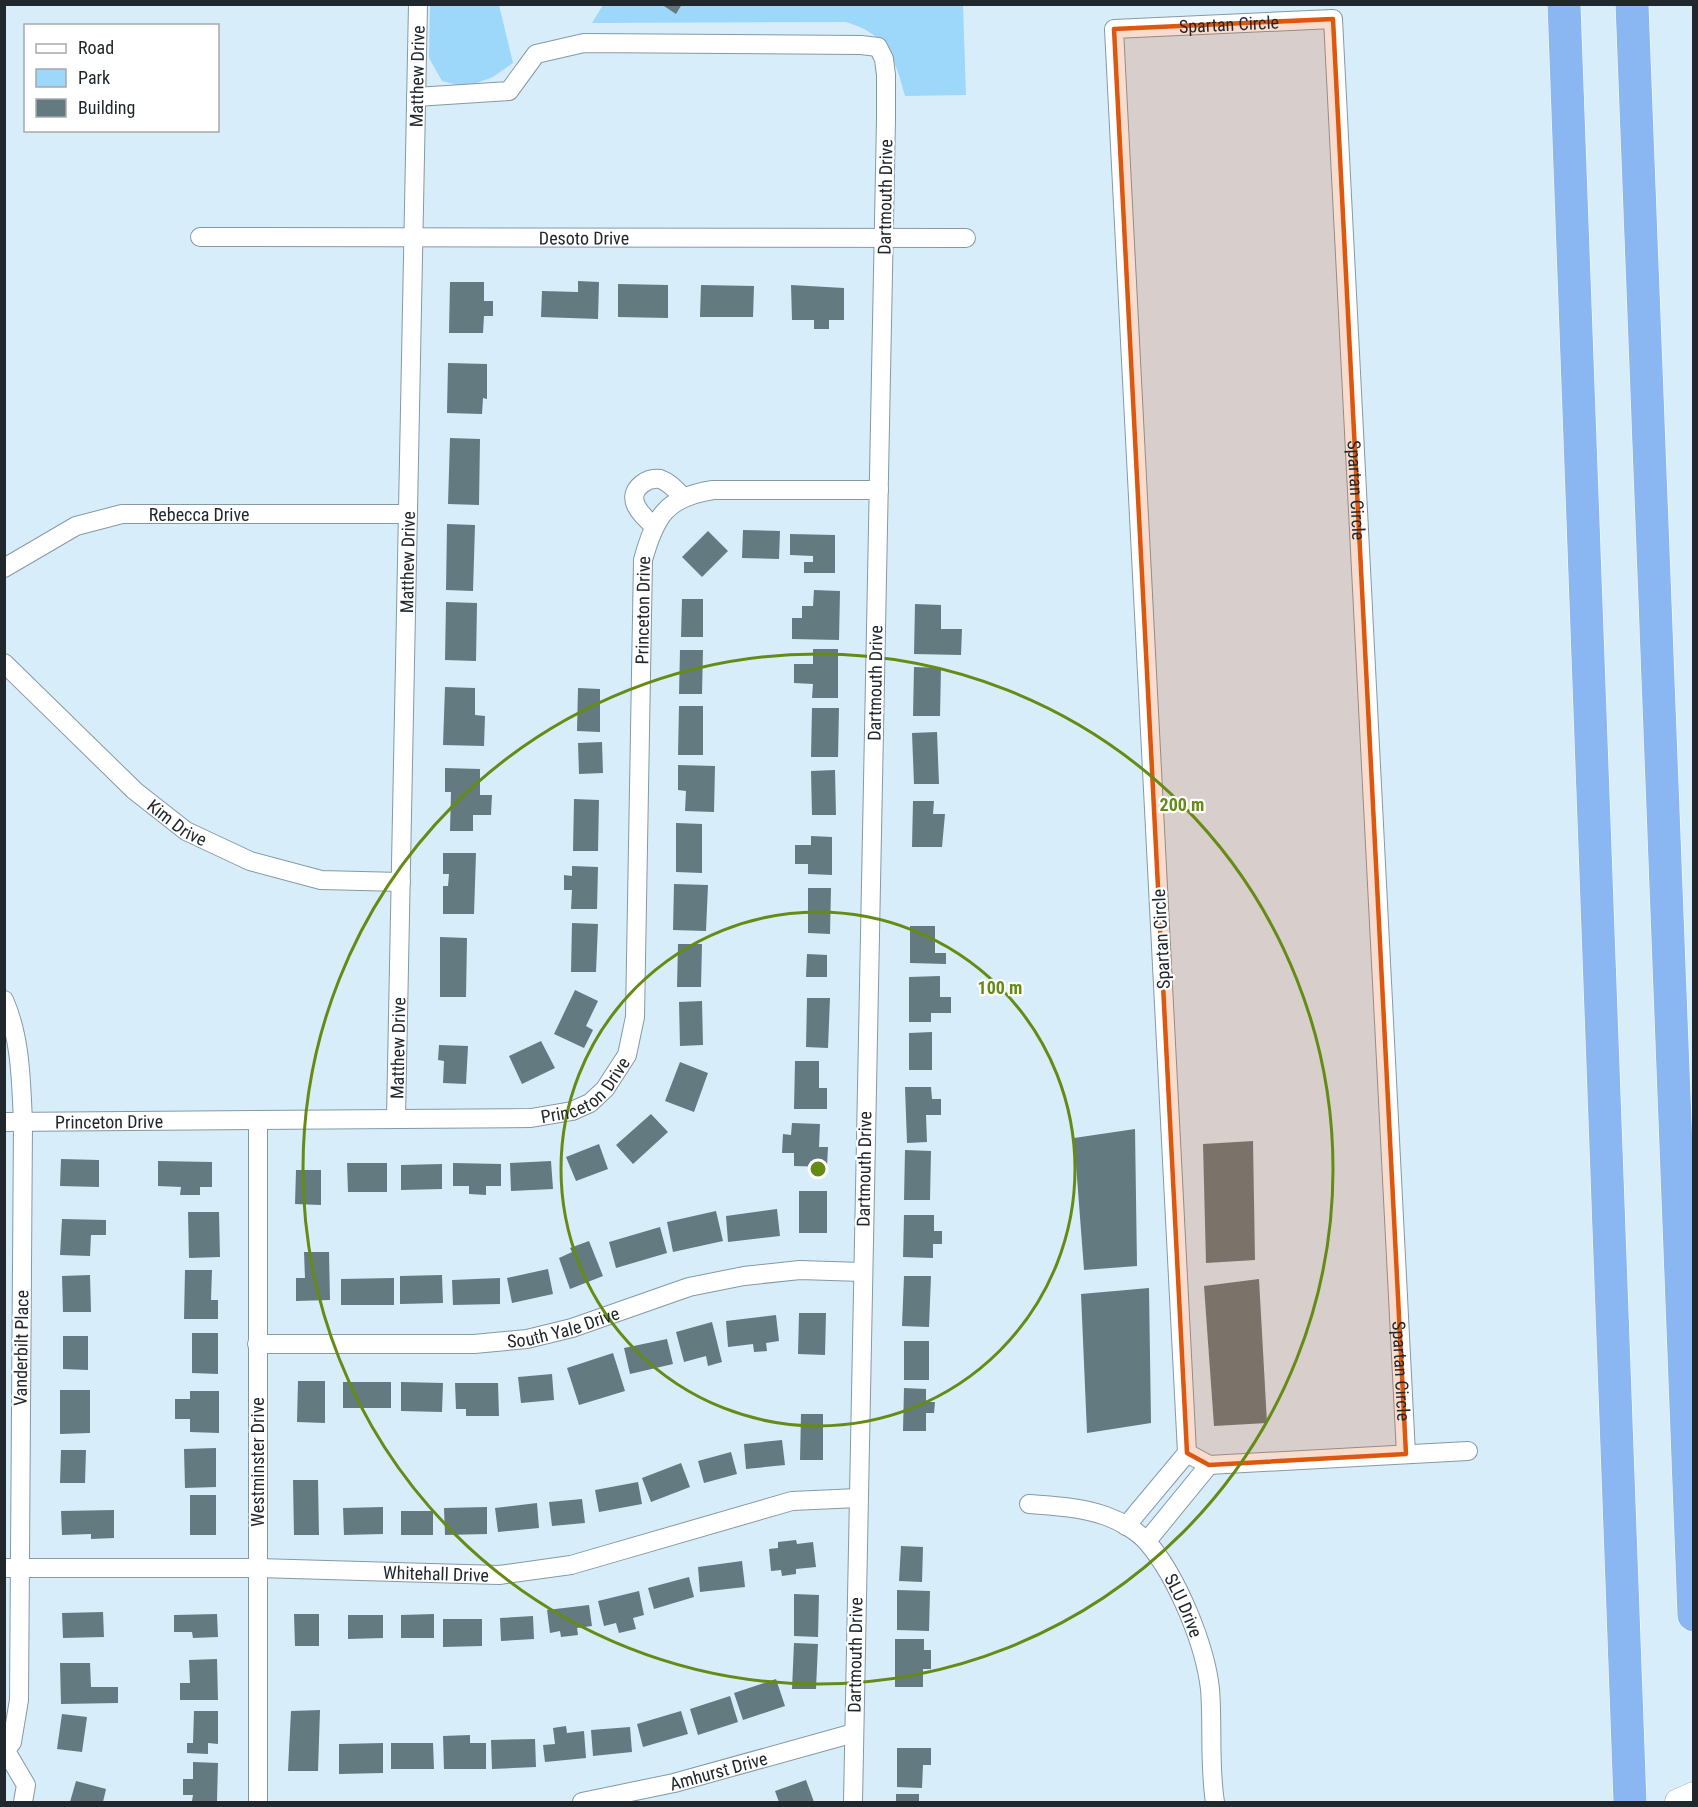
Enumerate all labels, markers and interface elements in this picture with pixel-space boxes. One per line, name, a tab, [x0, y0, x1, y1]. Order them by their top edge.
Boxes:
street label: Spartan Circle	[1178, 11, 1279, 37]
legend	[24, 24, 219, 132]
street label: Matthew Drive	[405, 25, 428, 127]
text: Road	[78, 37, 114, 58]
text: Park	[78, 67, 110, 88]
text: Building	[78, 97, 135, 118]
street label: Dartmouth Drive	[873, 139, 897, 255]
street label: Desoto Drive	[539, 227, 629, 248]
street label: Spartan Circle	[1344, 440, 1370, 541]
street label: Rebecca Drive	[149, 504, 249, 525]
street label: Matthew Drive	[395, 511, 418, 613]
street label: Princeton Drive	[631, 556, 654, 664]
street label: Dartmouth Drive	[863, 625, 887, 741]
street label: Kim Drive	[144, 794, 210, 850]
text: 200 m	[1160, 794, 1204, 815]
street label: Spartan Circle	[1148, 888, 1174, 990]
text: 100 m	[978, 977, 1022, 998]
street label: Matthew Drive	[386, 997, 409, 1099]
street label: Princeton Drive	[539, 1053, 633, 1127]
street label: Princeton Drive	[55, 1110, 163, 1132]
street label: Dartmouth Drive	[852, 1111, 876, 1227]
centre of rings	[808, 1159, 828, 1179]
street label: Vanderbilt Place	[9, 1290, 33, 1406]
street label: South Yale Drive	[506, 1302, 622, 1351]
street label: Spartan Circle	[1389, 1320, 1415, 1422]
street label: Westminster Drive	[247, 1397, 268, 1527]
street label: Whitehall Drive	[383, 1561, 489, 1585]
street label: SLU Drive	[1161, 1570, 1207, 1640]
street label: Dartmouth Drive	[843, 1597, 867, 1713]
street label: Amhurst Drive	[667, 1747, 770, 1794]

